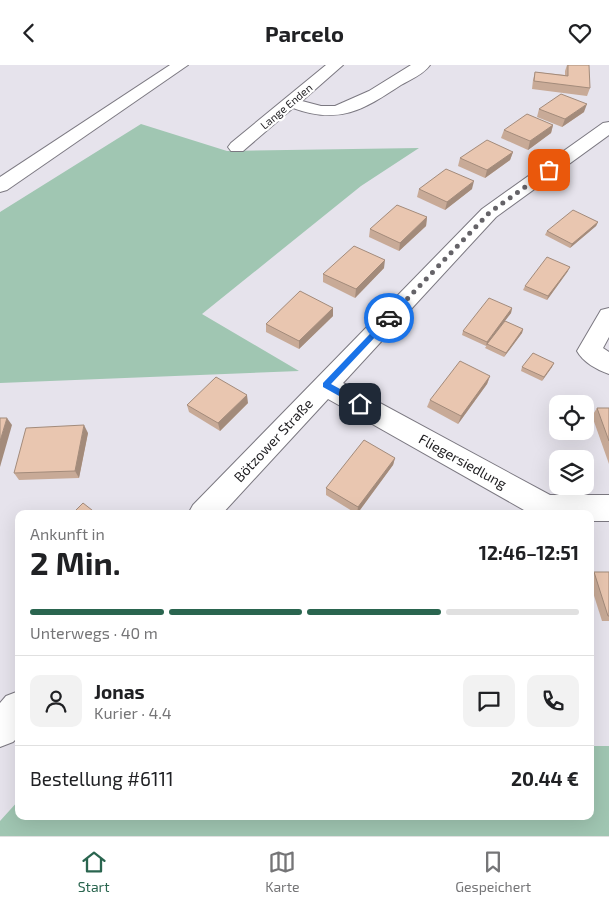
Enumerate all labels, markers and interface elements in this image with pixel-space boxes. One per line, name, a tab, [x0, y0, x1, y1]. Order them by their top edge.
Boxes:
icon: back	[15, 19, 43, 47]
icon: heart	[566, 19, 594, 47]
text: Parcelo	[265, 20, 344, 46]
street label: Lange Enden	[257, 81, 315, 131]
pin	[528, 149, 570, 191]
icon: bag	[535, 156, 563, 184]
courier	[364, 293, 414, 343]
icon: car	[375, 304, 403, 332]
pin	[339, 383, 381, 425]
icon: home	[346, 390, 374, 418]
street label: Bötzower Straße	[230, 395, 316, 485]
map controls	[549, 395, 594, 495]
button: locate	[549, 395, 594, 440]
street label: Fliegersiedlung	[416, 430, 510, 492]
button: layers	[549, 450, 594, 495]
text: Ankunft in	[30, 524, 105, 543]
text: 12:46–12:51	[479, 541, 579, 564]
text: 2 Min.	[30, 543, 121, 581]
text: Unterwegs · 40 m	[30, 623, 158, 642]
button: person	[30, 675, 82, 727]
button: chat	[463, 675, 515, 727]
button: phone	[527, 675, 579, 727]
text: Jonas	[94, 680, 145, 703]
text: Kurier · 4.4	[94, 703, 172, 722]
text: Bestellung #6111	[30, 767, 174, 790]
text: 20.44 €	[511, 767, 579, 790]
tab: Start	[78, 848, 110, 895]
tab: Karte	[265, 848, 300, 895]
tab: Gespeichert	[455, 848, 531, 895]

